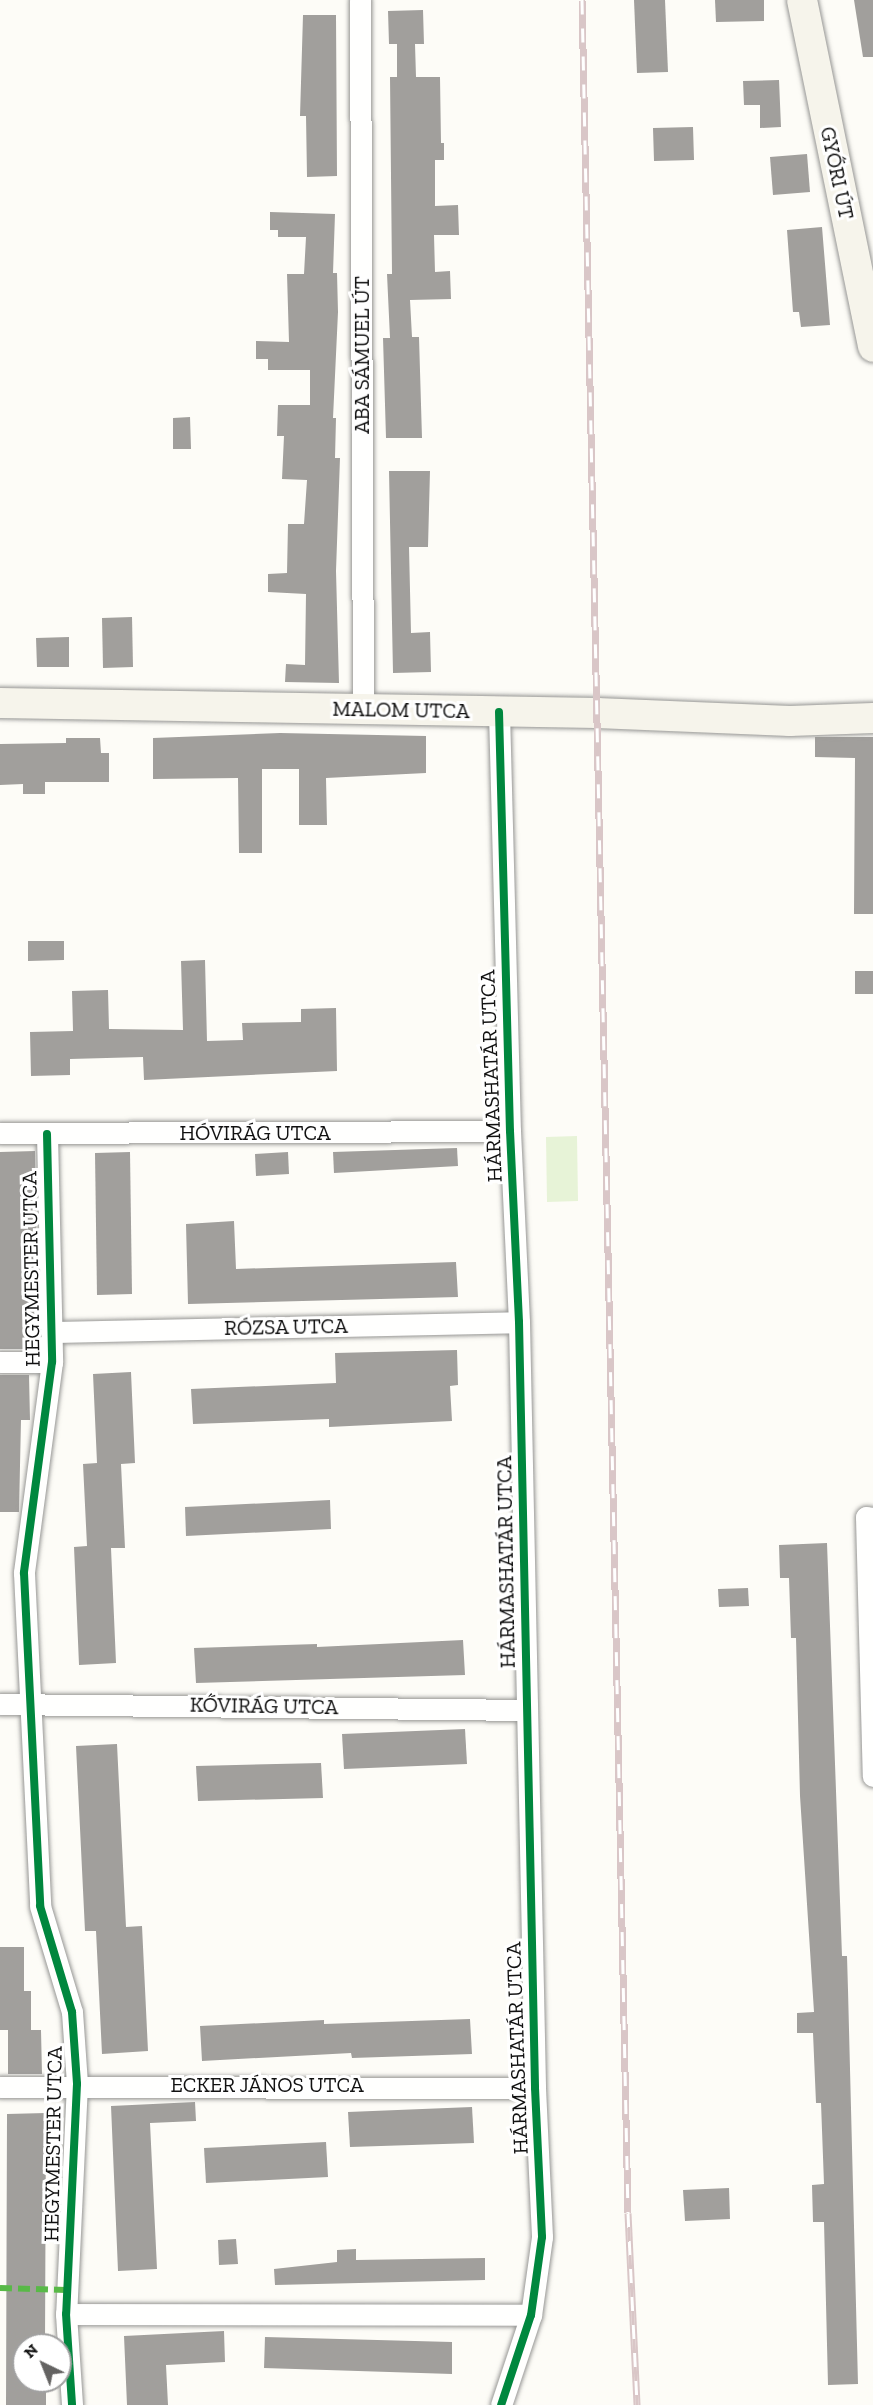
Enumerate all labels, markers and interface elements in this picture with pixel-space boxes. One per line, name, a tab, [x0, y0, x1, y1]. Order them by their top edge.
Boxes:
street label: GYŐRI ÚT	[815, 124, 859, 222]
street label: ABA SÁMUEL ÚT	[349, 276, 375, 434]
street label: MALOM UTCA	[332, 696, 470, 724]
street label: HÁRMASHATÁR UTCA	[475, 969, 507, 1183]
street label: HÓVIRÁG UTCA	[179, 1120, 331, 1146]
street label: HEGYMESTER UTCA	[17, 1171, 45, 1367]
street label: RÓZSA UTCA	[224, 1313, 348, 1341]
street label: HÁRMASHATÁR UTCA	[492, 1456, 520, 1668]
street label: KŐVIRÁG UTCA	[190, 1692, 338, 1720]
street label: HÁRMASHATÁR UTCA	[501, 1941, 533, 2155]
street label: HEGYMESTER UTCA	[39, 2046, 67, 2242]
street label: ECKER JÁNOS UTCA	[170, 2072, 364, 2098]
north arrow	[12, 2333, 72, 2393]
text: N	[20, 2340, 42, 2362]

